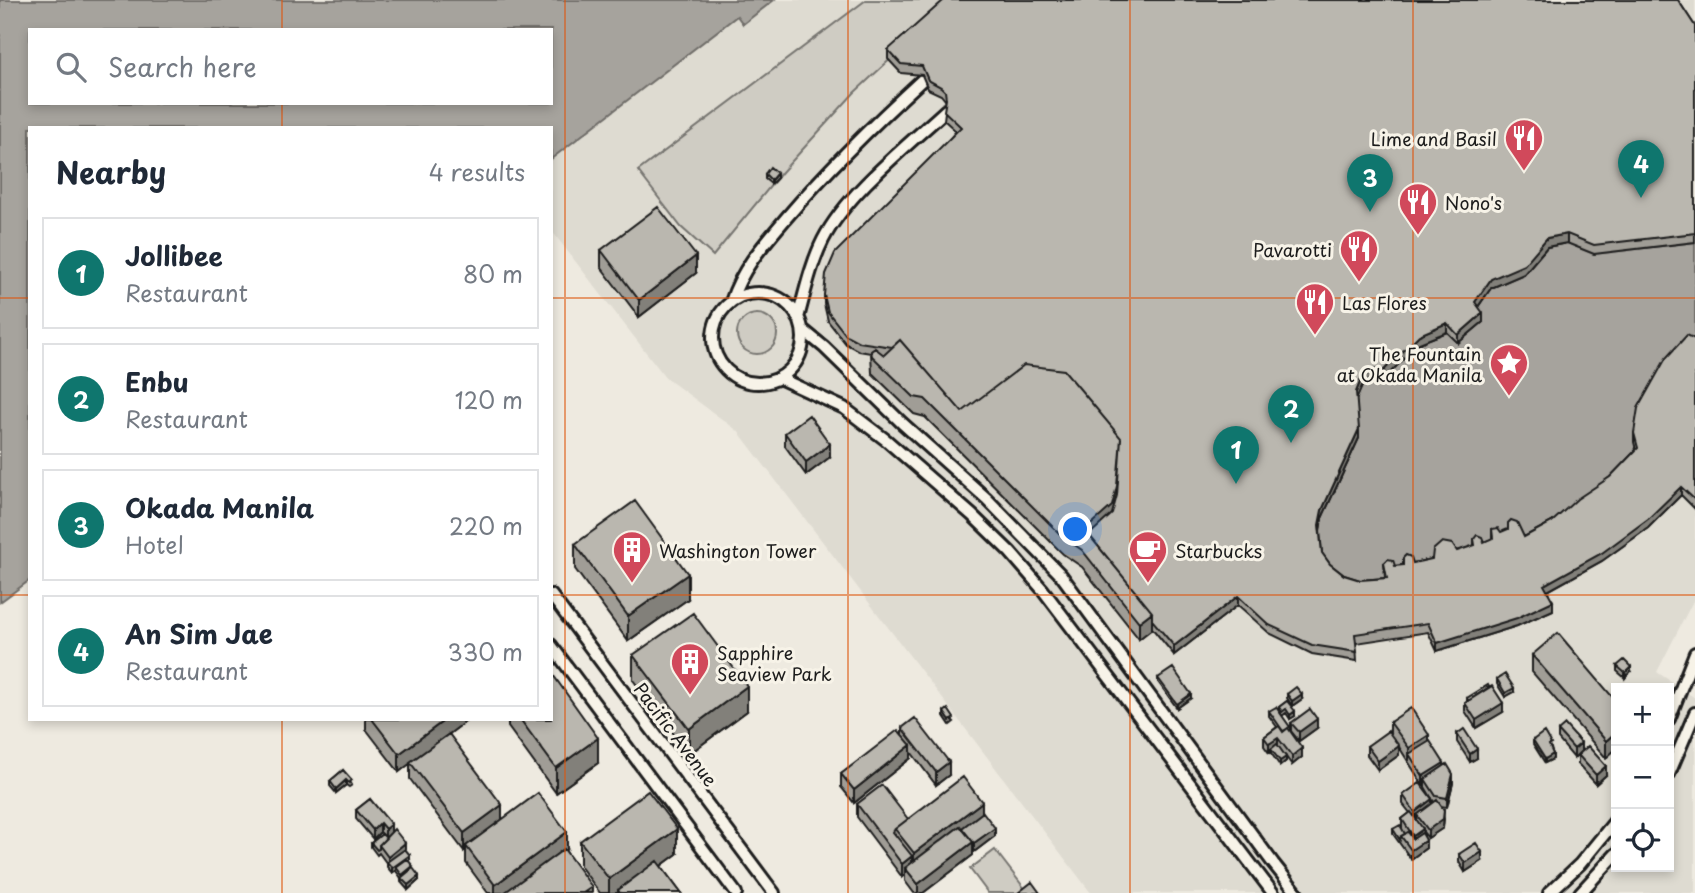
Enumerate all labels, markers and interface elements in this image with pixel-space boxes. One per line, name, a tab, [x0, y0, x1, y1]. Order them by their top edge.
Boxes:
search box	[28, 28, 553, 105]
text: Search here	[108, 47, 257, 86]
icon: search	[52, 48, 90, 86]
restaurant icon: Lime and Basil	[1503, 117, 1545, 172]
place label: Lime and Basil	[1371, 125, 1497, 152]
pin: 4	[1618, 140, 1664, 198]
text: Nearby	[56, 149, 166, 194]
text: 4 results	[429, 154, 525, 189]
pin: 3	[1347, 154, 1393, 212]
restaurant icon: Nono's	[1397, 181, 1439, 236]
place label: Nono's	[1445, 189, 1502, 216]
restaurant icon: Pavarotti	[1338, 228, 1380, 283]
text: Jollibee	[125, 236, 223, 275]
place label: Pavarotti	[1253, 236, 1332, 263]
text: 1	[76, 256, 87, 291]
text: 80 m	[463, 256, 523, 291]
text: Restaurant	[125, 275, 248, 310]
restaurant icon: Las Flores	[1294, 281, 1336, 336]
place label: Las Flores	[1342, 289, 1427, 316]
place label: The Fountain at Okada Manila	[1337, 340, 1483, 388]
place icon: The Fountain at Okada Manila	[1488, 342, 1530, 397]
text: Enbu	[125, 362, 189, 401]
text: 2	[73, 382, 89, 417]
text: 120 m	[455, 382, 523, 417]
pin: 2	[1268, 385, 1314, 443]
text: Restaurant	[125, 401, 248, 436]
pin: 1	[1213, 426, 1259, 484]
text: Okada Manila	[125, 488, 314, 527]
text: 3	[73, 508, 89, 543]
text: 220 m	[449, 508, 523, 543]
your location	[1058, 512, 1092, 546]
text: Hotel	[125, 527, 184, 562]
building icon: Washington Tower	[611, 529, 653, 584]
cafe icon: Starbucks	[1127, 529, 1169, 584]
place label: Washington Tower	[659, 537, 817, 564]
place label: Starbucks	[1175, 537, 1262, 564]
text: An Sim Jae	[125, 614, 273, 653]
text: 4	[73, 634, 89, 669]
text: 330 m	[447, 634, 523, 669]
place label: Sapphire Seaview Park	[717, 639, 832, 687]
building icon: Sapphire Seaview Park	[669, 641, 711, 696]
text: Restaurant	[125, 653, 248, 688]
street label: Pacific Avenue	[628, 676, 724, 792]
map controls	[1611, 683, 1674, 872]
button: +	[1611, 683, 1674, 746]
button: −	[1611, 746, 1674, 809]
button: locate	[1611, 809, 1674, 872]

